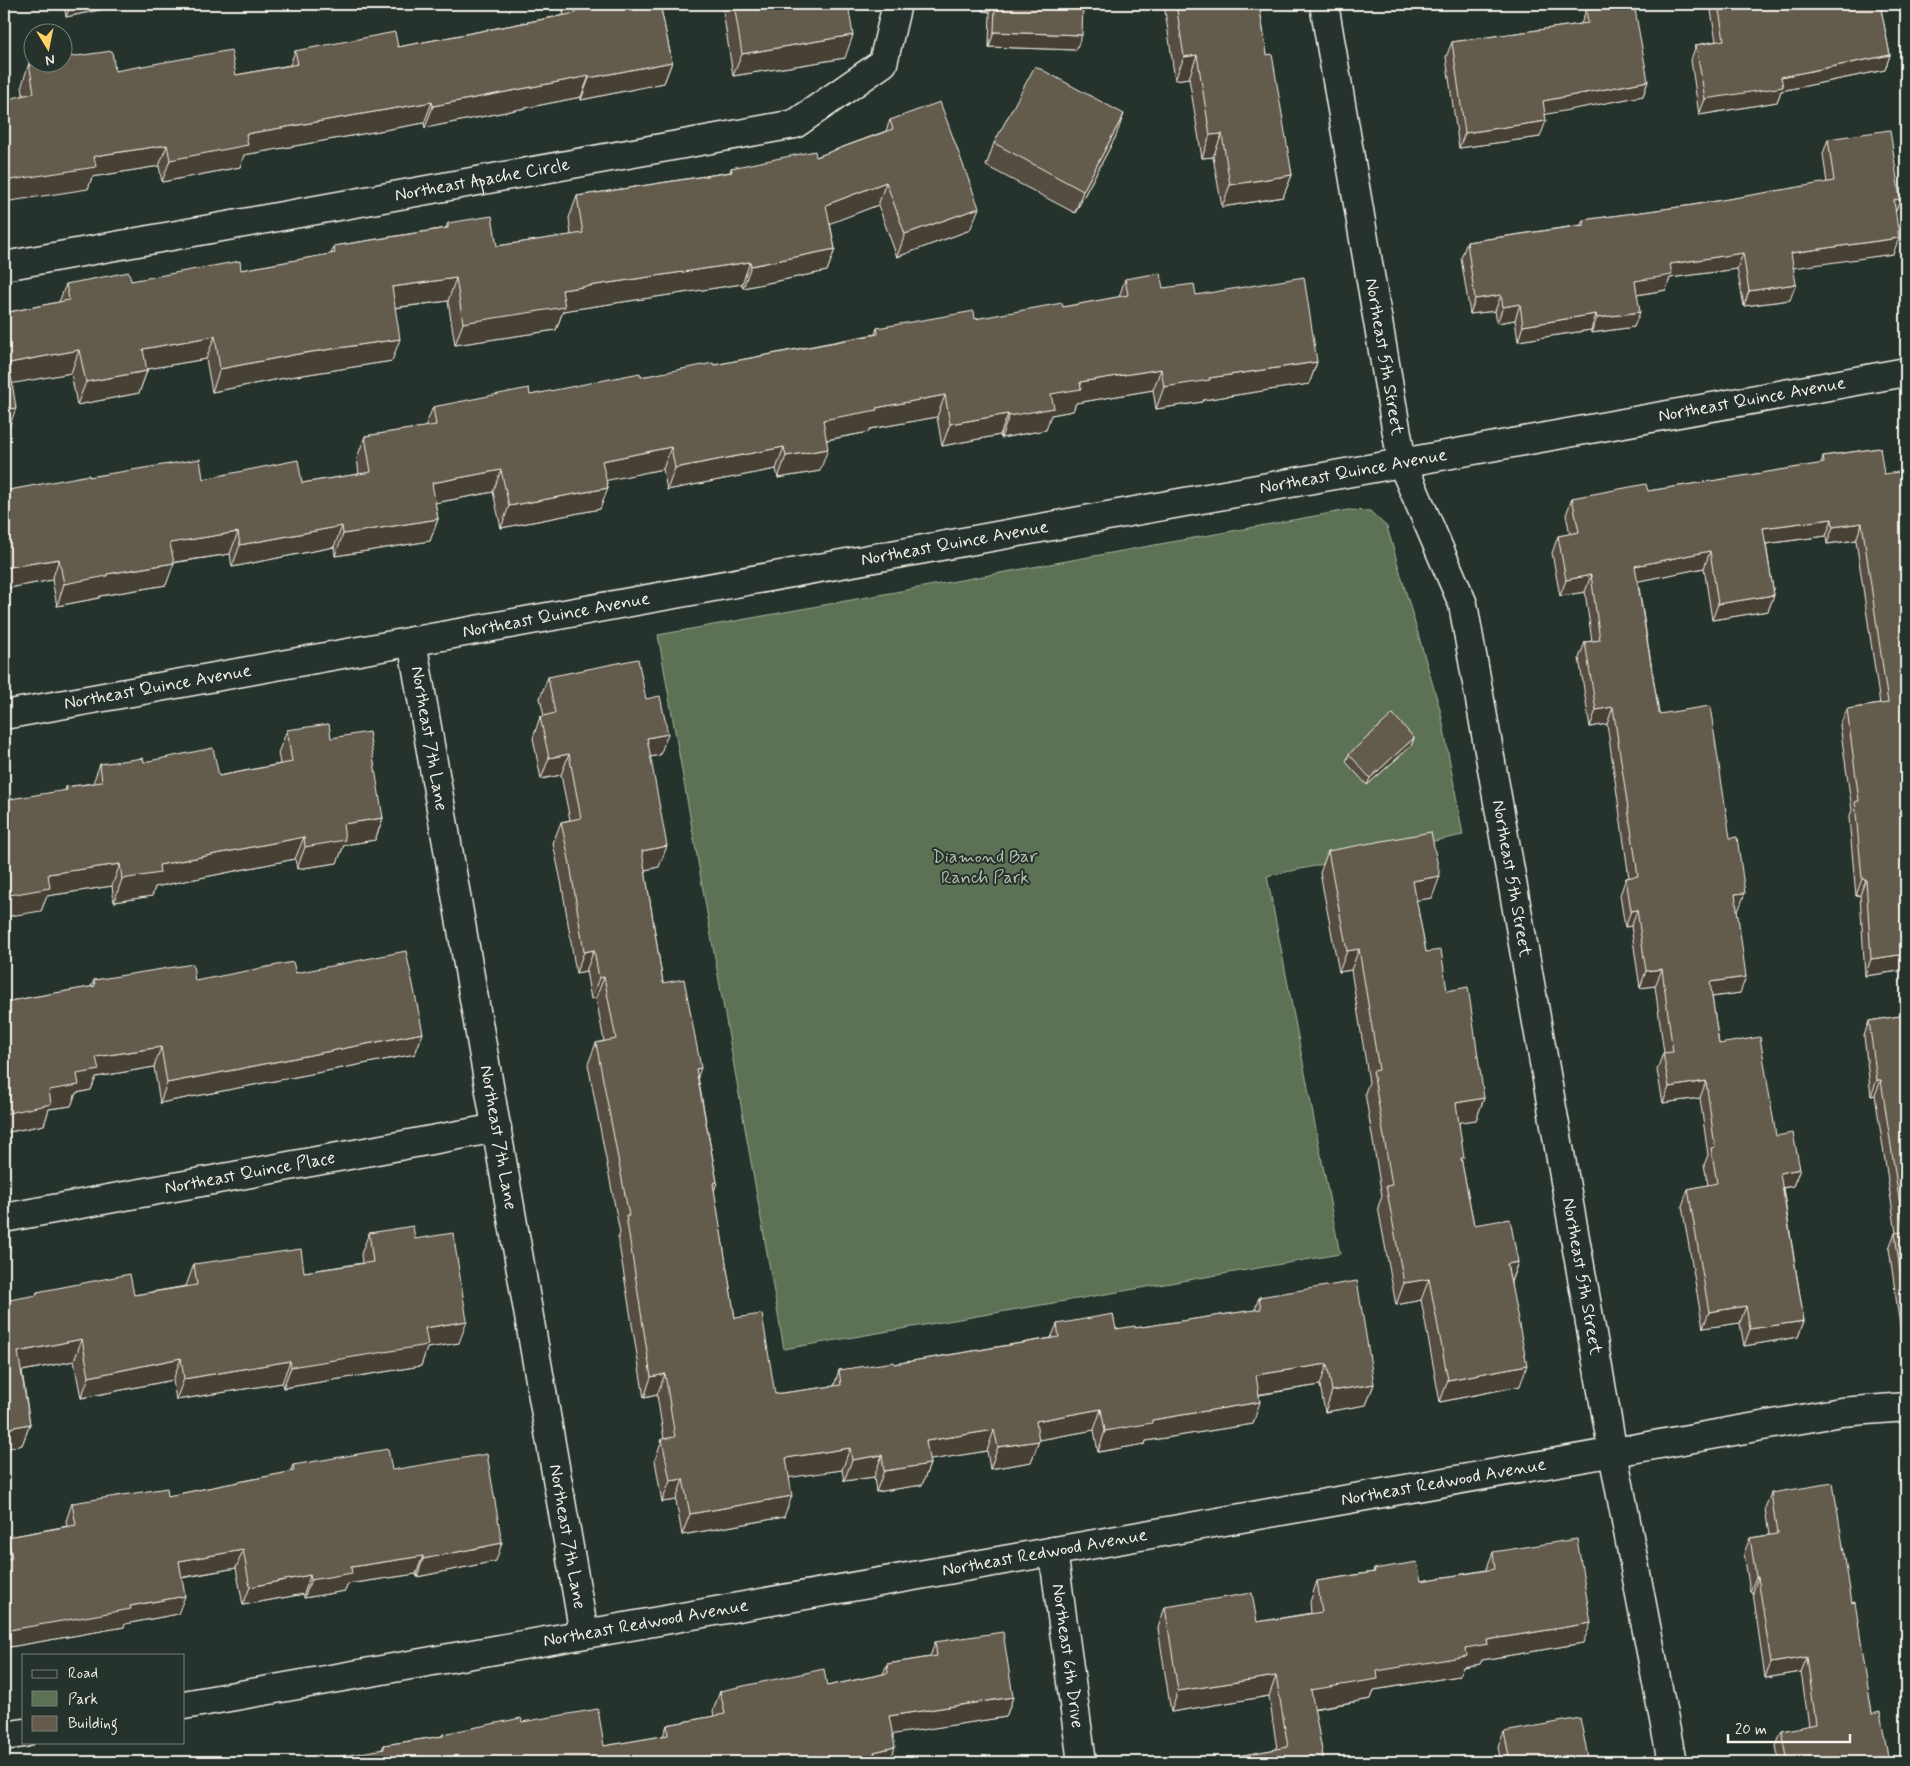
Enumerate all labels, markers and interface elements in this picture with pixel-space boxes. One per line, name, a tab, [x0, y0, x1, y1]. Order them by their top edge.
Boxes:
north arrow	[22, 22, 72, 72]
text: N	[44, 50, 56, 69]
street label: Northeast Apache Circle	[393, 153, 572, 208]
street label: Northeast 5th Street	[1359, 276, 1409, 438]
street label: Northeast Quince Avenue	[1656, 371, 1848, 428]
street label: Northeast Quince Avenue	[1258, 443, 1449, 500]
street label: Northeast Quince Avenue	[859, 515, 1050, 572]
street label: Northeast Quince Avenue	[460, 587, 652, 644]
street label: Northeast Quince Avenue	[62, 659, 253, 716]
street label: Northeast 7th Lane	[405, 664, 453, 813]
street label: Northeast 5th Street	[1486, 798, 1537, 959]
park label: Diamond Bar Ranch Park	[932, 845, 1038, 890]
street label: Northeast 7th Lane	[474, 1063, 522, 1212]
street label: Northeast Quince Place	[163, 1146, 337, 1200]
street label: Northeast 5th Street	[1556, 1196, 1608, 1357]
street label: Northeast Redwood Avenue	[1339, 1452, 1548, 1512]
street label: Northeast 7th Lane	[543, 1462, 591, 1611]
street label: Northeast Redwood Avenue	[940, 1523, 1149, 1583]
street label: Northeast 6th Drive	[1046, 1582, 1089, 1730]
street label: Northeast Redwood Avenue	[541, 1593, 750, 1653]
legend	[22, 1654, 185, 1744]
text: Road	[68, 1664, 98, 1684]
text: Park	[68, 1690, 98, 1710]
scale bar	[1728, 1711, 1850, 1743]
text: Building	[68, 1714, 118, 1735]
text: 20 m	[1735, 1720, 1767, 1740]

